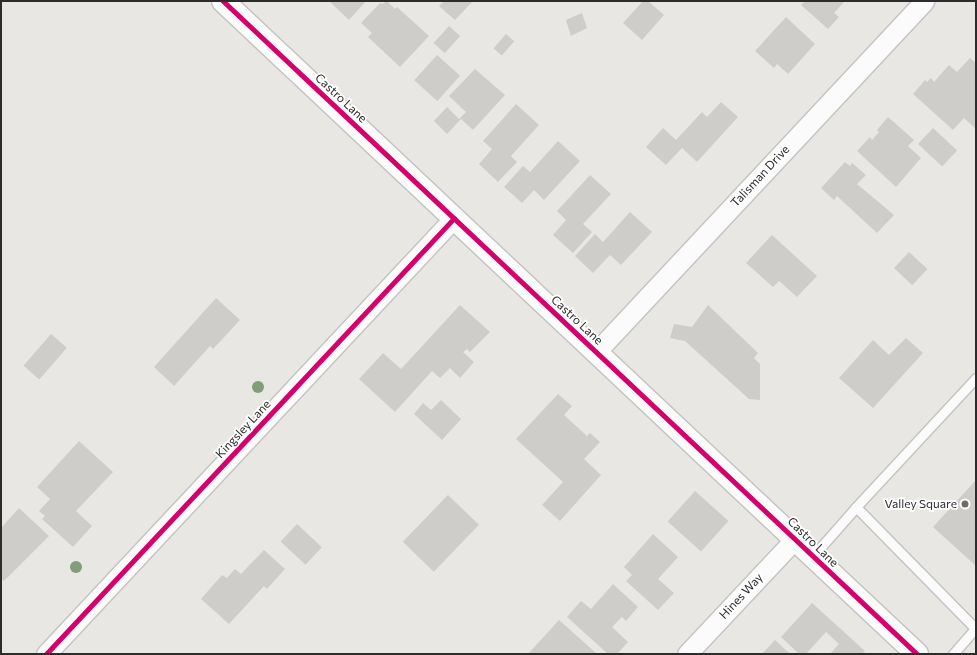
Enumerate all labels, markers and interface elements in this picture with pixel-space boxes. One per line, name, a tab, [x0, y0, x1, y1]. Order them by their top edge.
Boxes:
street label: Castro Lane	[312, 70, 370, 126]
street label: Talisman Drive	[728, 142, 792, 210]
street label: Castro Lane	[548, 292, 606, 348]
street label: Kingsley Lane	[212, 397, 274, 461]
place label: Valley Square	[884, 497, 957, 511]
marker: Valley Square	[960, 499, 970, 509]
street label: Castro Lane	[785, 514, 841, 570]
street label: Hines Way	[716, 570, 766, 622]

